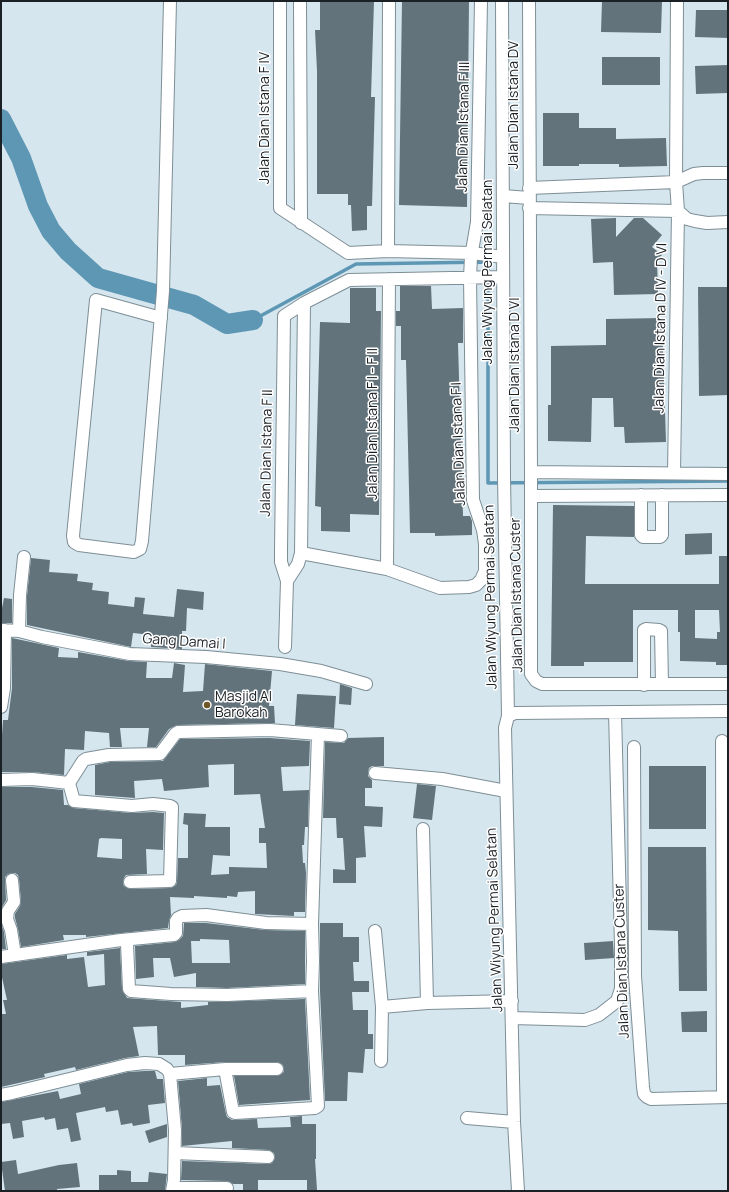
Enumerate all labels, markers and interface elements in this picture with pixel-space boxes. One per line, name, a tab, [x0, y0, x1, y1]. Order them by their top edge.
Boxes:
street label: Jalan Dian Istana DV	[506, 41, 522, 169]
street label: Jalan Dian Istana F IV	[257, 52, 273, 184]
street label: Jalan Dian Istana F III	[454, 62, 474, 192]
street label: Jalan Wiyung Permai Selatan	[480, 180, 496, 364]
street label: Jalan Dian Istana D IV - D VI	[651, 243, 671, 413]
street label: Jalan Dian Istana D VI	[507, 298, 523, 432]
street label: Jalan Dian Istana F I - F II	[365, 348, 381, 500]
street label: Jalan Dian Istana F I	[448, 382, 470, 506]
street label: Jalan Dian Istana F II	[257, 389, 277, 517]
street label: Jalan Wiyung Permai Selatan	[481, 505, 501, 689]
street label: Jalan Dian Istana Custer	[507, 517, 527, 673]
street label: Gang Damai I	[142, 631, 226, 653]
place label: Masjid Al Barokah	[215, 689, 272, 722]
marker: Masjid Al Barokah	[202, 700, 212, 710]
street label: Jalan Wiyung Permai Selatan	[483, 827, 507, 1013]
street label: Jalan Dian Istana Custer	[611, 883, 633, 1039]

